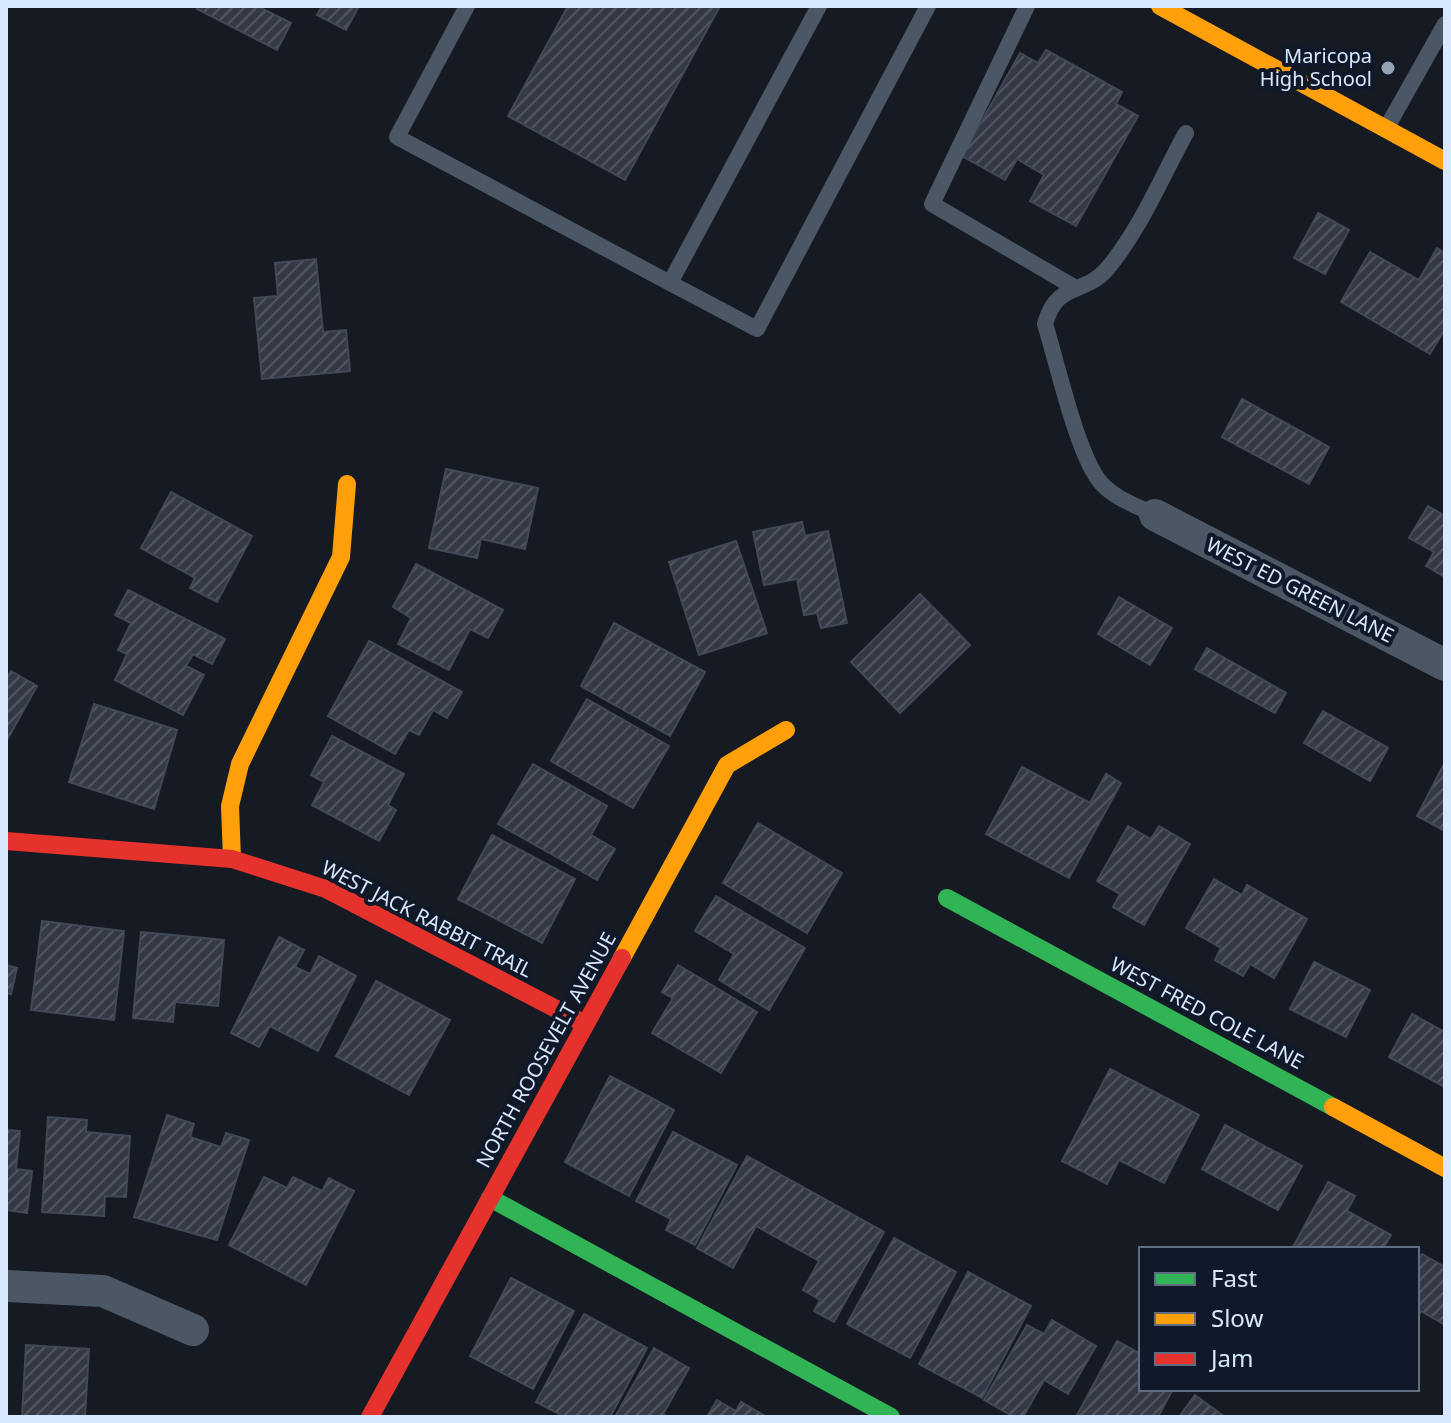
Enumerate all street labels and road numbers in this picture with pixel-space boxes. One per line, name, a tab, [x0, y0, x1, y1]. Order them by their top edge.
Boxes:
street label: WEST ED GREEN LANE	[1202, 530, 1399, 649]
street label: WEST JACK RABBIT TRAIL	[317, 854, 537, 983]
street label: NORTH ROOSEVELT AVENUE	[469, 927, 622, 1173]
street label: WEST FRED COLE LANE	[1106, 950, 1308, 1075]

